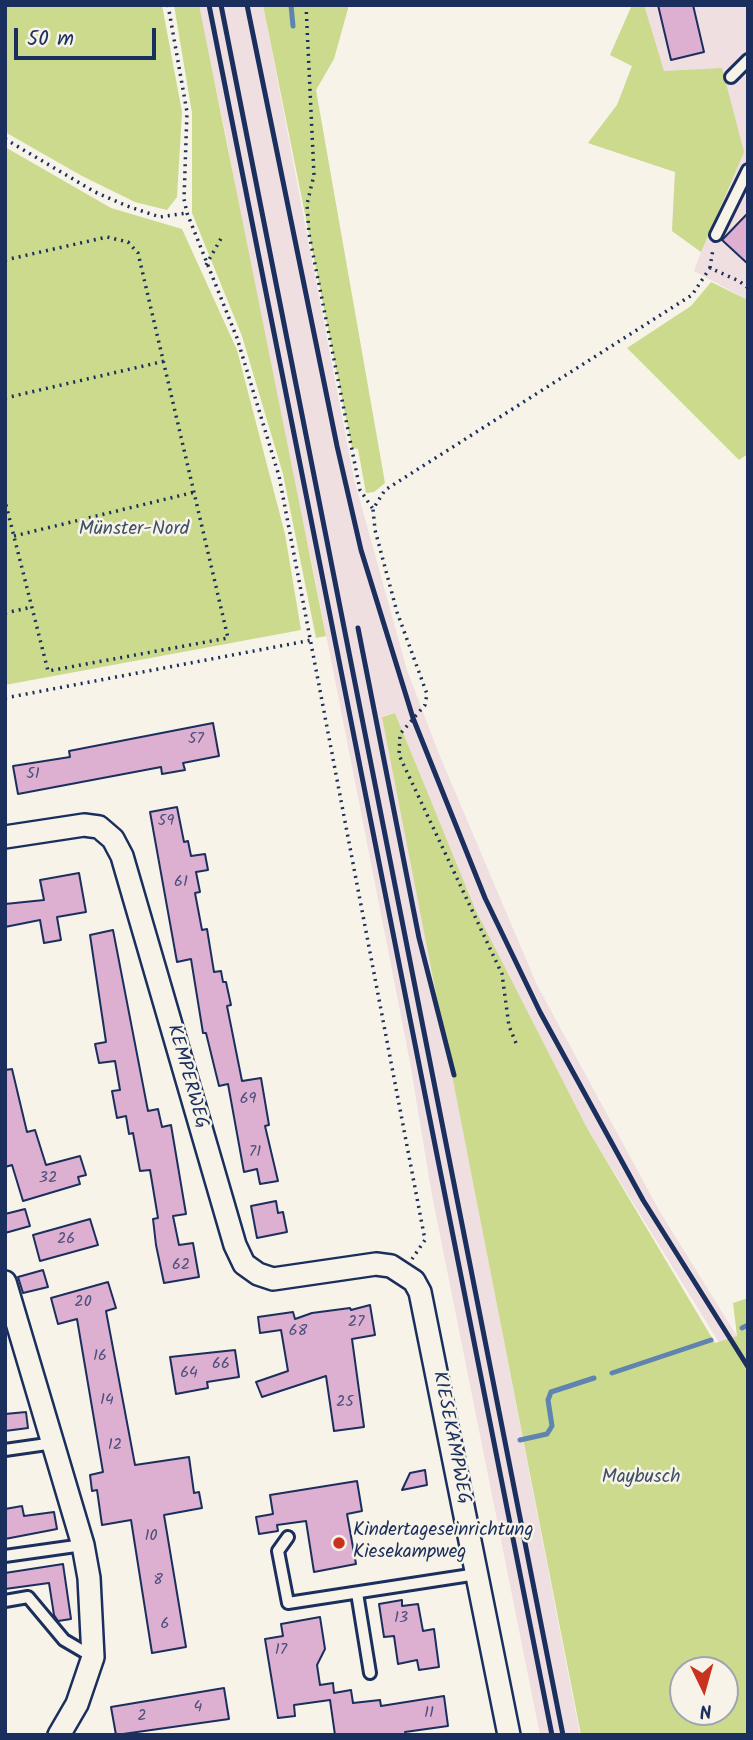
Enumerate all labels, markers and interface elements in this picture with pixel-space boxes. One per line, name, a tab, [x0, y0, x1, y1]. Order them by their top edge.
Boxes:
scale bar	[18, 14, 159, 58]
text: 50 m	[27, 23, 74, 56]
park label: Münster-Nord	[79, 520, 189, 542]
house number: 57	[188, 730, 204, 750]
house number: 51	[26, 765, 40, 785]
house number: 59	[158, 812, 174, 832]
house number: 61	[174, 873, 188, 893]
street label: KEMPERWEG	[160, 1022, 212, 1132]
house number: 69	[240, 1090, 256, 1110]
house number: 71	[249, 1143, 261, 1163]
house number: 32	[39, 1169, 57, 1189]
house number: 26	[57, 1230, 75, 1250]
house number: 62	[172, 1256, 190, 1276]
house number: 20	[74, 1293, 92, 1313]
house number: 27	[348, 1313, 364, 1333]
house number: 68	[289, 1322, 307, 1342]
house number: 16	[93, 1347, 107, 1367]
house number: 66	[212, 1355, 230, 1375]
house number: 64	[180, 1364, 198, 1384]
street label: KIESEKAMPWEG	[426, 1370, 474, 1506]
house number: 14	[100, 1391, 114, 1411]
house number: 25	[336, 1393, 354, 1413]
house number: 12	[108, 1436, 122, 1456]
park label: Maybusch	[602, 1468, 680, 1490]
place label: Kindertageseinrichtung Kiesekampweg	[353, 1521, 533, 1565]
house number: 10	[144, 1527, 158, 1547]
marker: Kindertageseinrichtung Kiesekampweg	[331, 1535, 347, 1551]
house number: 8	[153, 1571, 163, 1591]
house number: 13	[394, 1609, 408, 1629]
house number: 6	[161, 1615, 169, 1635]
house number: 17	[275, 1641, 287, 1661]
north arrow	[669, 1656, 739, 1726]
text: N	[698, 1694, 713, 1725]
house number: 4	[194, 1698, 202, 1718]
house number: 11	[424, 1704, 434, 1724]
house number: 2	[137, 1707, 147, 1727]

